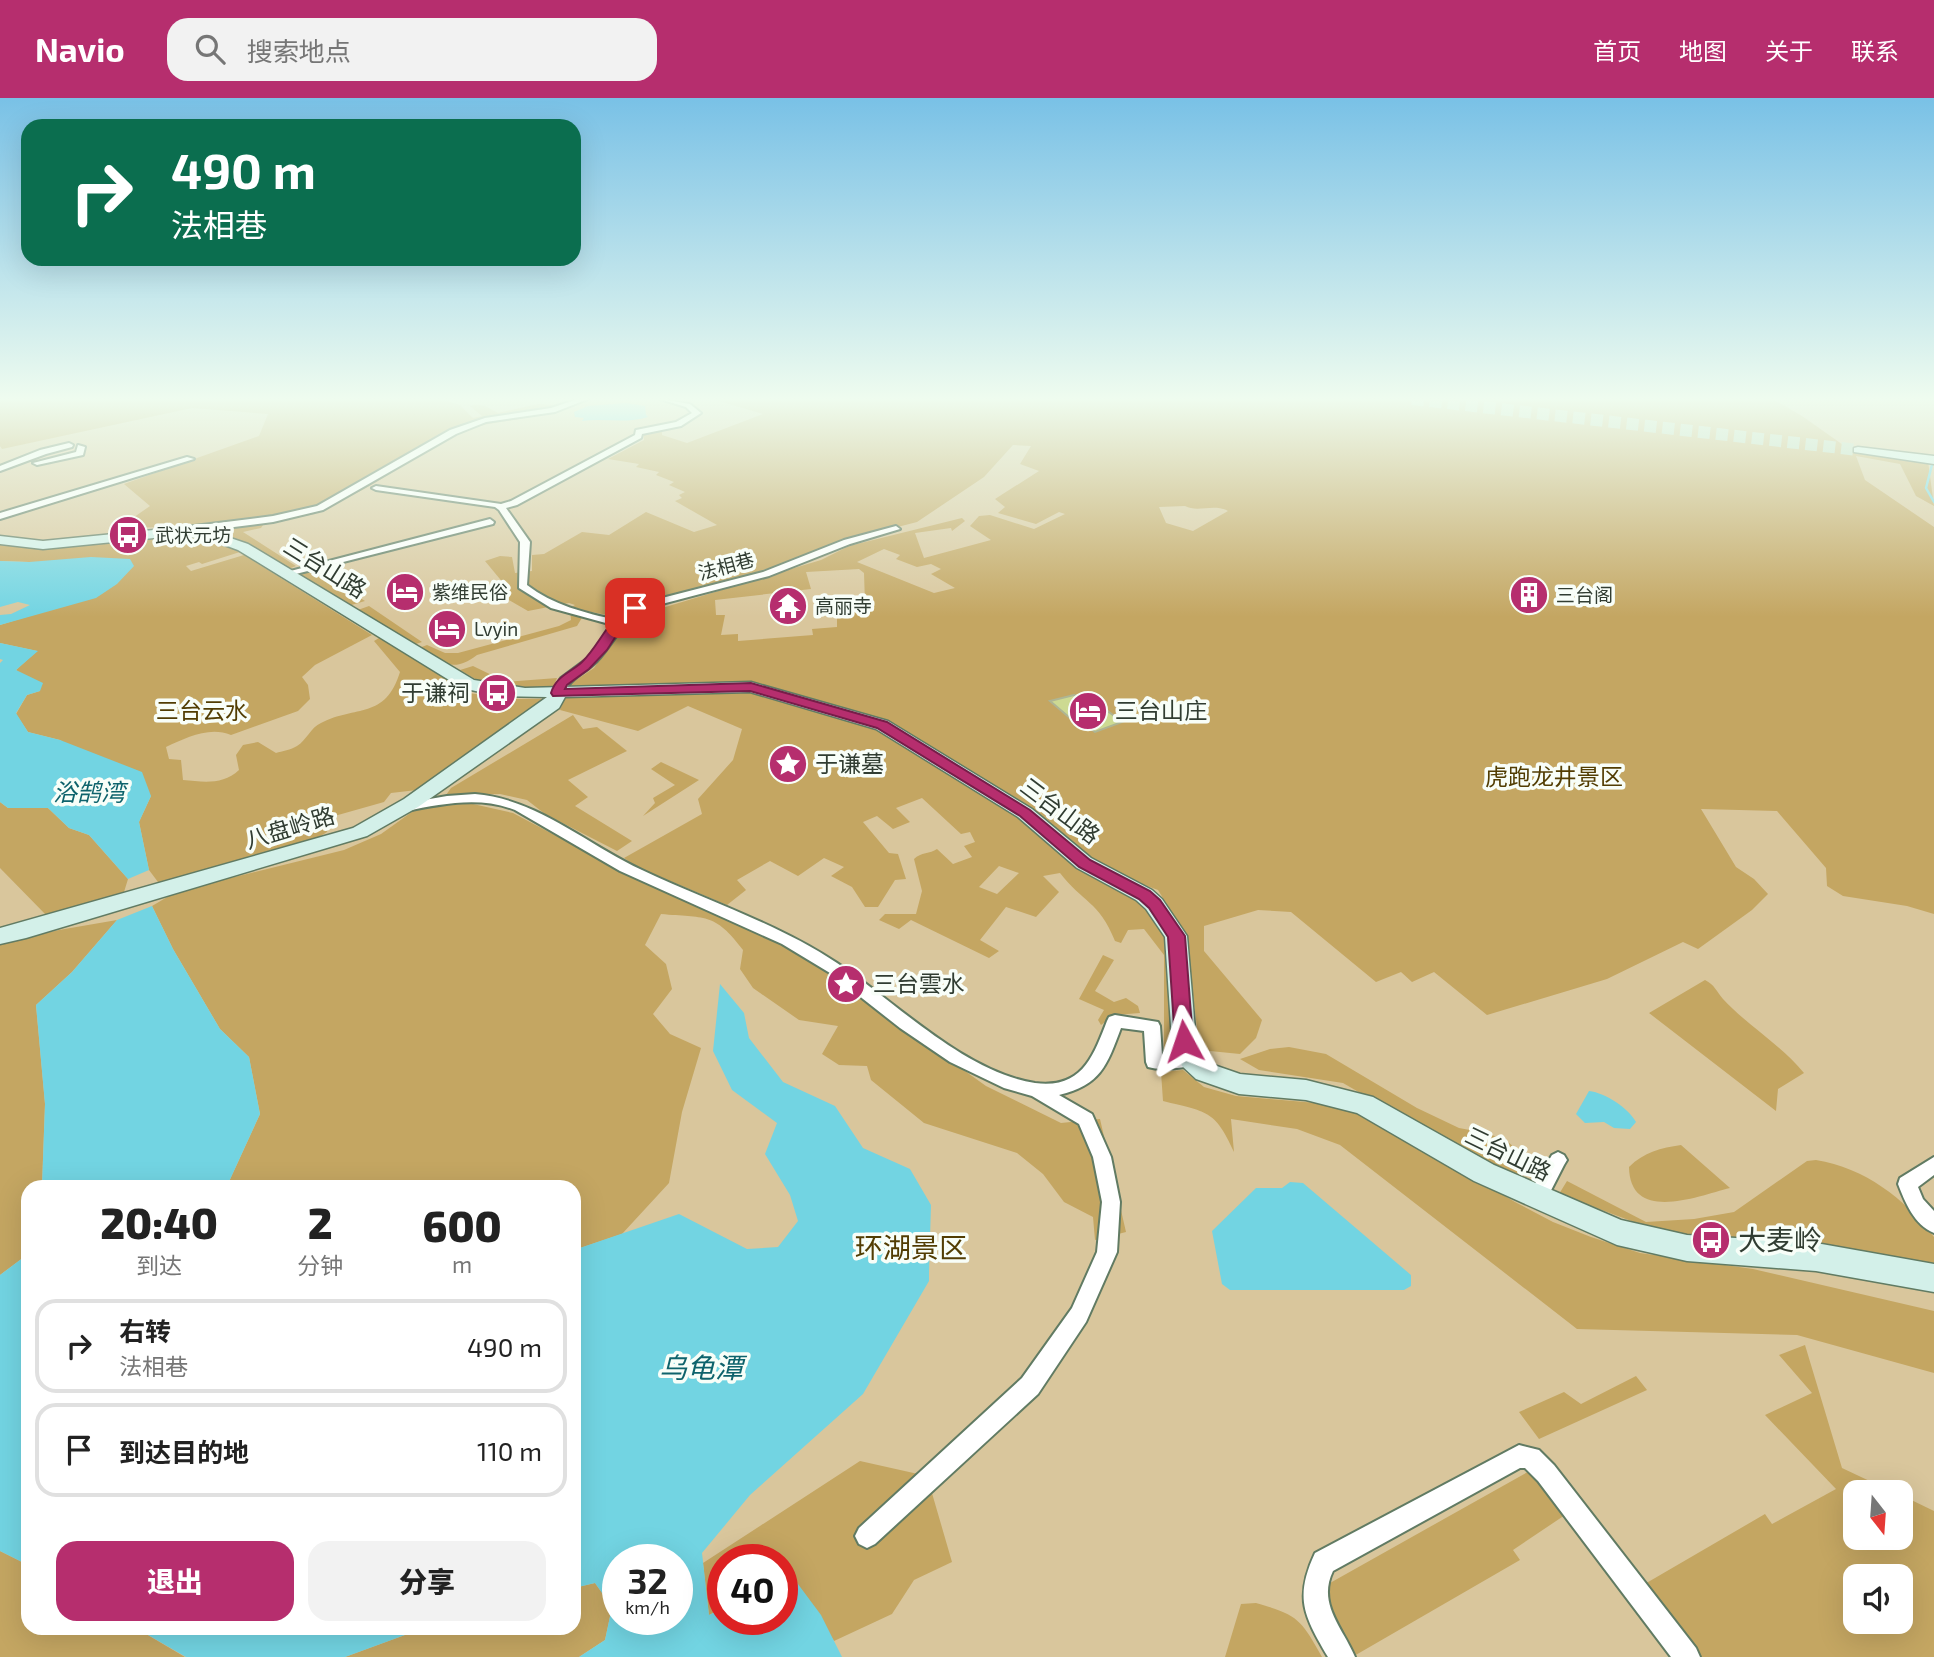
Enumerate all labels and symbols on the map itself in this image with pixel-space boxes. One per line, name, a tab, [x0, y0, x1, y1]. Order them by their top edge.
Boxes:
bus stop icon: 武状元坊	[107, 514, 149, 556]
place label: 武状元坊	[155, 523, 231, 546]
street label: 三台山路	[279, 531, 372, 603]
street label: 法相巷	[695, 547, 756, 584]
hotel icon: 紫维民俗	[384, 571, 426, 613]
building icon: 三台阁	[1508, 574, 1550, 616]
pin	[605, 578, 665, 638]
place label: 紫维民俗	[432, 580, 508, 603]
place label: 三台阁	[1556, 583, 1613, 606]
temple icon: 高丽寺	[767, 585, 809, 627]
place label: 高丽寺	[815, 594, 872, 617]
hotel icon: Lvyin	[426, 608, 468, 650]
place label: Lvyin	[474, 617, 518, 640]
bus stop icon: 于谦祠	[476, 672, 518, 714]
place label: 于谦祠	[401, 678, 470, 706]
hotel icon: 三台山庄	[1067, 690, 1109, 732]
park label: 三台云水	[156, 696, 248, 724]
place label: 三台山庄	[1115, 696, 1207, 724]
place icon: 于谦墓	[767, 743, 809, 785]
place label: 于谦墓	[815, 749, 884, 777]
park label: 虎跑龙井景区	[1485, 762, 1623, 790]
street label: 三台山路	[1015, 771, 1106, 849]
water label: 浴鹄湾	[53, 777, 129, 806]
street label: 八盘岭路	[242, 800, 338, 854]
place icon: 三台雲水	[825, 963, 867, 1005]
place label: 三台雲水	[873, 969, 965, 997]
position arrow	[1147, 1004, 1221, 1078]
street label: 三台山路	[1461, 1120, 1556, 1186]
bus stop icon: 大麦岭	[1690, 1219, 1732, 1261]
place label: 大麦岭	[1738, 1222, 1822, 1256]
park label: 环湖景区	[855, 1230, 967, 1264]
water label: 乌龟潭	[659, 1350, 748, 1384]
north arrow	[1843, 1480, 1913, 1550]
speed limit sign: 40	[707, 1544, 798, 1635]

